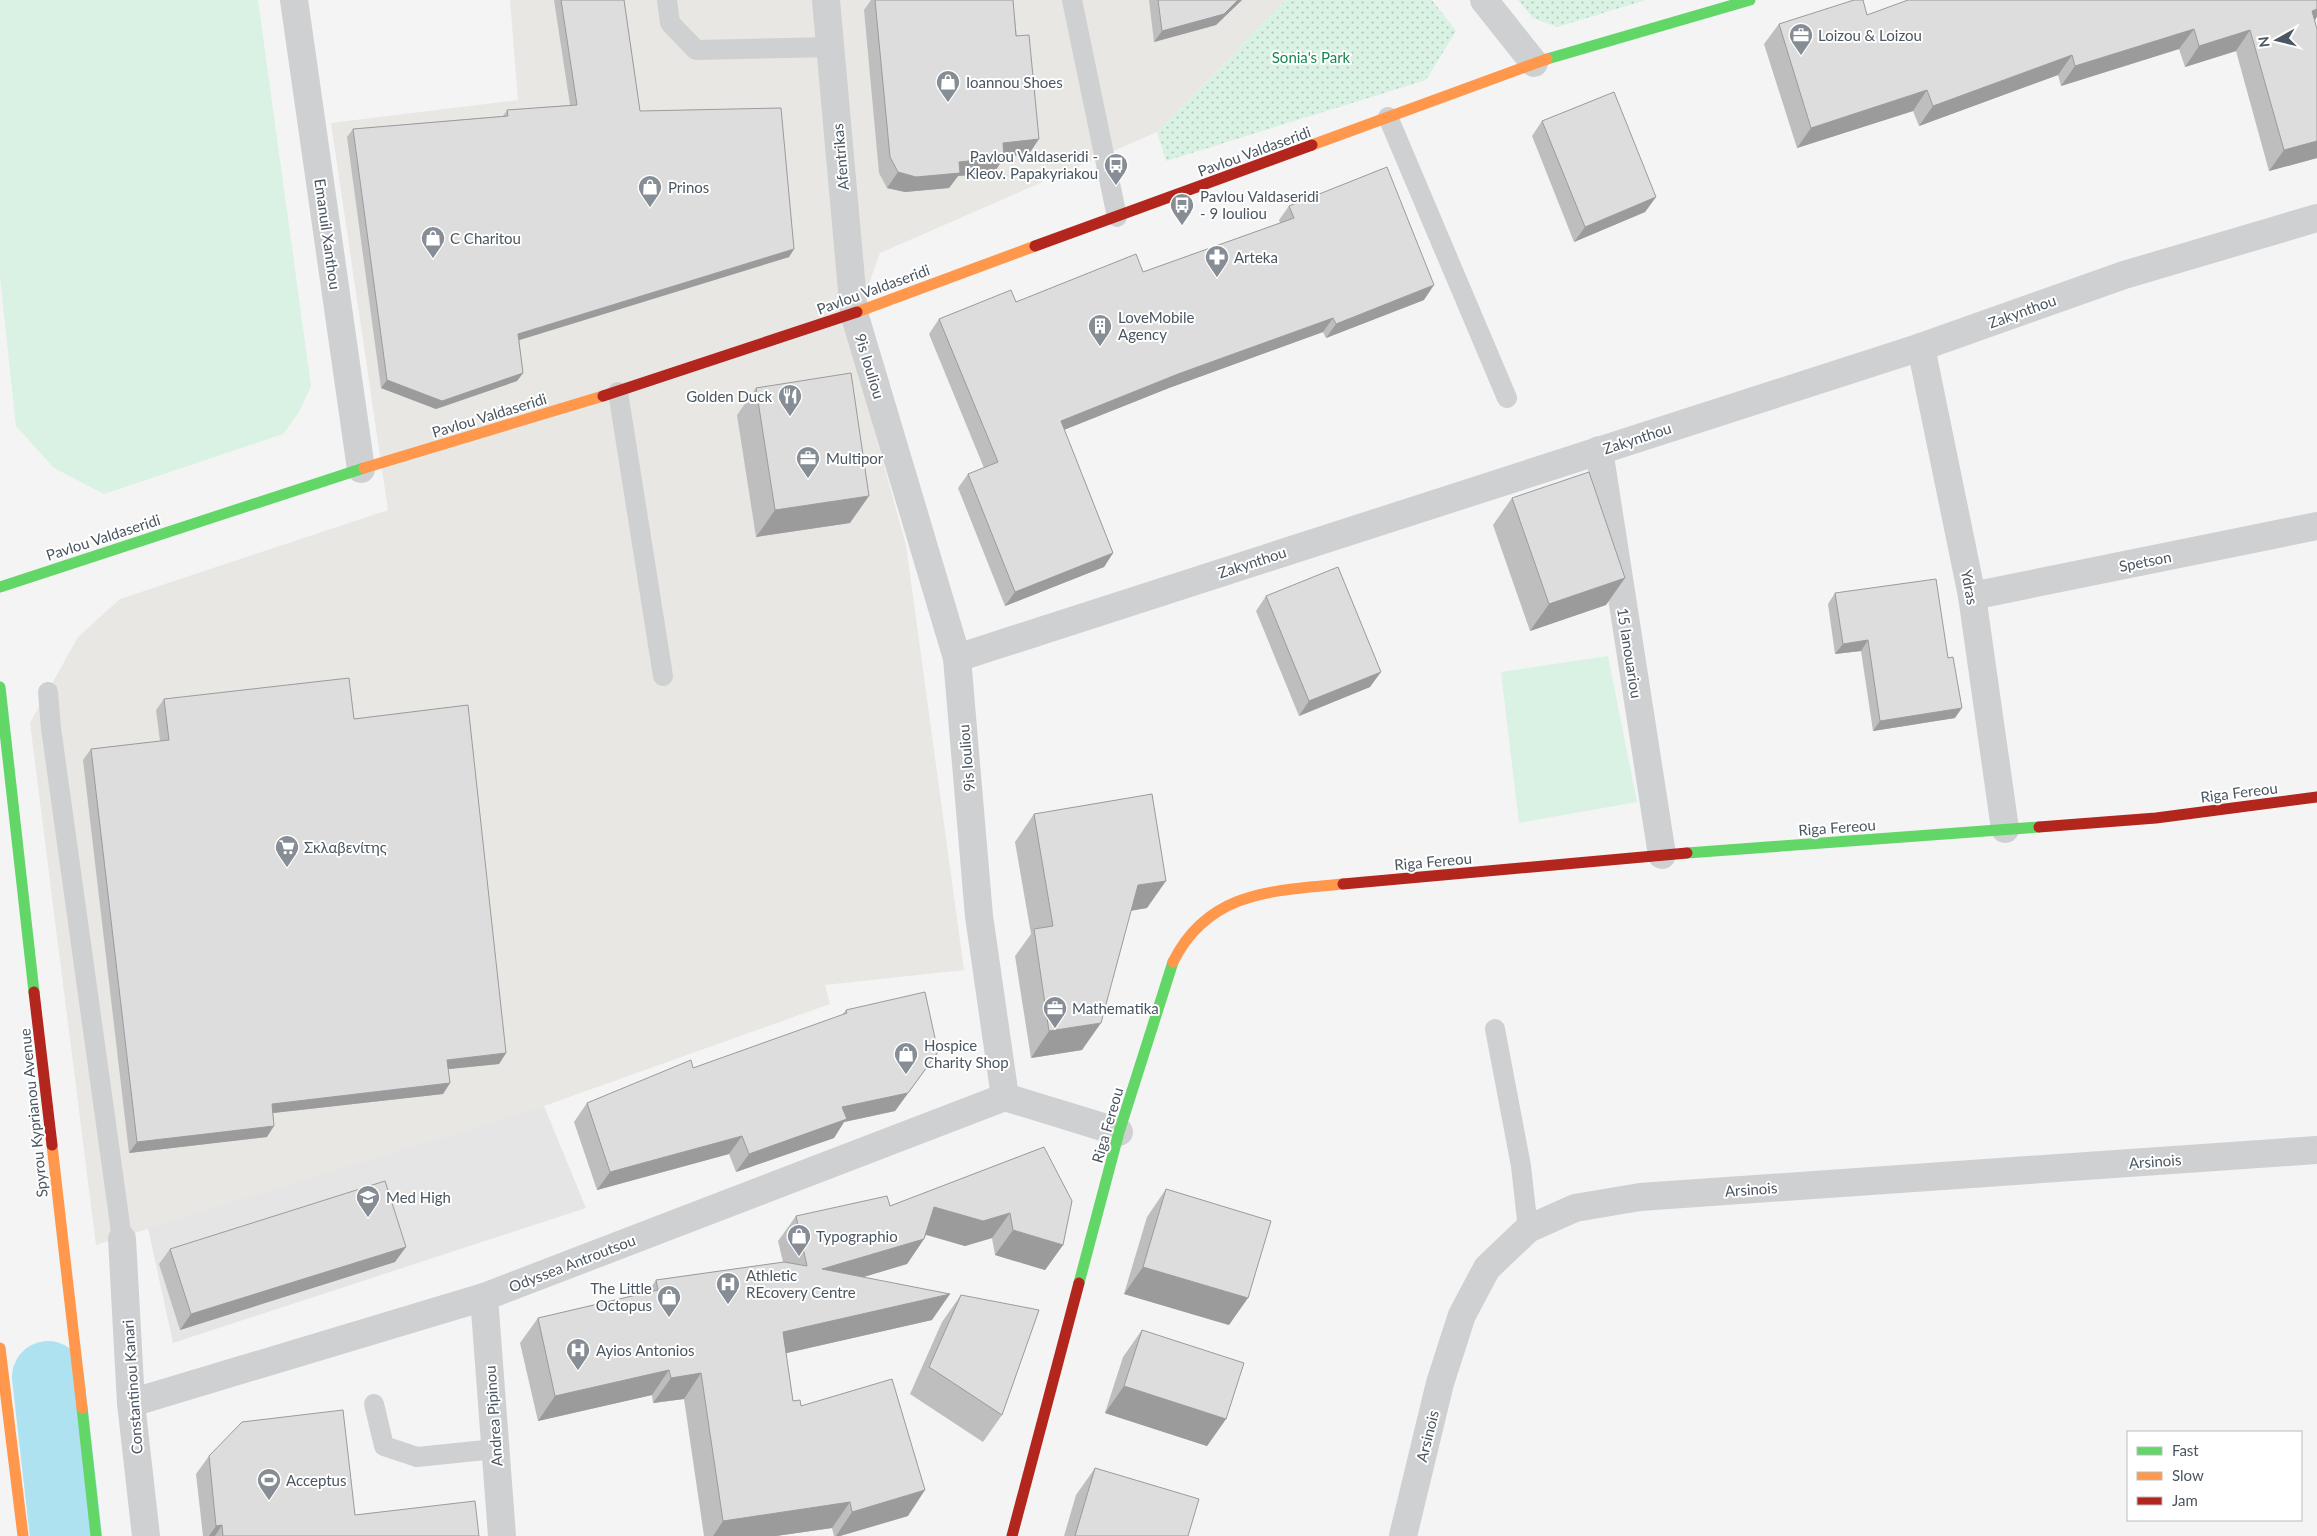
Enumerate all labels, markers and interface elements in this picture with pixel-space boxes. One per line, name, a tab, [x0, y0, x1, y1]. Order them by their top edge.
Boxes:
north arrow	[2252, 15, 2302, 65]
office icon: Loizou & Loizou	[1788, 22, 1814, 56]
place label: Loizou & Loizou	[1818, 26, 1922, 44]
text: N	[2254, 35, 2273, 48]
park label: Sonia's Park	[1272, 48, 1351, 66]
shop icon: Ioannou Shoes	[935, 69, 961, 103]
place label: Ioannou Shoes	[966, 73, 1063, 91]
street label: Pavlou Valdaseridi	[1195, 122, 1313, 180]
street label: Afentrikas	[828, 123, 852, 191]
place label: Pavlou Valdaseridi - Kleov. Papakyriakou	[966, 147, 1098, 182]
bus stop icon: Pavlou Valdaseridi - Kleov. Papakyriakou	[1103, 152, 1129, 186]
shop icon: Prinos	[637, 174, 663, 208]
street label: Emanuil Xanthou	[311, 177, 345, 291]
place label: Prinos	[668, 178, 709, 196]
place label: Pavlou Valdaseridi - 9 Iouliou	[1200, 187, 1319, 222]
bus stop icon: Pavlou Valdaseridi - 9 Iouliou	[1169, 192, 1195, 226]
shop icon: C Charitou	[420, 225, 446, 259]
place label: C Charitou	[450, 229, 521, 247]
pharmacy icon: Arteka	[1204, 244, 1230, 278]
place label: Arteka	[1234, 248, 1278, 266]
street label: Pavlou Valdaseridi	[814, 260, 932, 318]
street label: Zakynthou	[1986, 290, 2058, 332]
place label: LoveMobile Agency	[1118, 308, 1194, 343]
building icon: LoveMobile Agency	[1087, 313, 1113, 347]
street label: 9is Iouliou	[852, 331, 888, 401]
restaurant icon: Golden Duck	[777, 383, 803, 417]
place label: Golden Duck	[686, 387, 772, 405]
street label: Pavlou Valdaseridi	[430, 389, 548, 441]
street label: Zakynthou	[1601, 419, 1673, 457]
office icon: Multipor	[795, 445, 821, 479]
place label: Multipor	[826, 449, 884, 467]
street label: Pavlou Valdaseridi	[44, 510, 162, 564]
street label: Zakynthou	[1216, 543, 1288, 581]
street label: Spetson	[2117, 547, 2173, 575]
street label: Ydras	[1958, 568, 1982, 606]
street label: 15 Ianouariou	[1614, 607, 1646, 699]
street label: 9is Iouliou	[954, 724, 978, 792]
street label: Riga Fereou	[2199, 778, 2279, 806]
street label: Riga Fereou	[1798, 815, 1876, 839]
supermarket icon: Σκλαβενίτης	[274, 834, 300, 868]
place label: Σκλαβενίτης	[304, 838, 387, 856]
street label: Riga Fereou	[1394, 849, 1472, 873]
office icon: Mathematika	[1042, 995, 1068, 1029]
place label: Mathematika	[1072, 999, 1159, 1017]
street label: Spyrou Kyprianou Avenue	[15, 1028, 51, 1198]
place label: Hospice Charity Shop	[924, 1036, 1009, 1071]
shop icon: Hospice Charity Shop	[893, 1041, 919, 1075]
street label: Riga Fereou	[1088, 1085, 1126, 1165]
street label: Arsinois	[2128, 1150, 2182, 1172]
street label: Arsinois	[1724, 1178, 1778, 1200]
school or university icon: Med High	[355, 1184, 381, 1218]
place label: Med High	[386, 1188, 451, 1206]
shop icon: Typographio	[786, 1223, 812, 1257]
place label: Typographio	[816, 1227, 898, 1245]
street label: Odyssea Antroutsou	[506, 1231, 638, 1295]
place label: Athletic REcovery Centre	[746, 1266, 856, 1301]
hospital icon: Athletic REcovery Centre	[715, 1271, 741, 1305]
place label: The Little Octopus	[590, 1279, 652, 1314]
shop icon: The Little Octopus	[656, 1284, 682, 1318]
street label: Constantinou Kanari	[118, 1319, 146, 1455]
hospital icon: Ayios Antonios	[565, 1337, 591, 1371]
place label: Ayios Antonios	[596, 1341, 694, 1359]
street label: Andrea Pipinou	[480, 1365, 506, 1467]
street label: Arsinois	[1412, 1408, 1442, 1464]
legend	[2127, 1431, 2302, 1521]
text: Fast	[2172, 1441, 2199, 1459]
text: Slow	[2172, 1466, 2204, 1484]
sports icon: Acceptus	[256, 1467, 282, 1501]
place label: Acceptus	[286, 1471, 346, 1489]
text: Jam	[2172, 1491, 2198, 1509]

